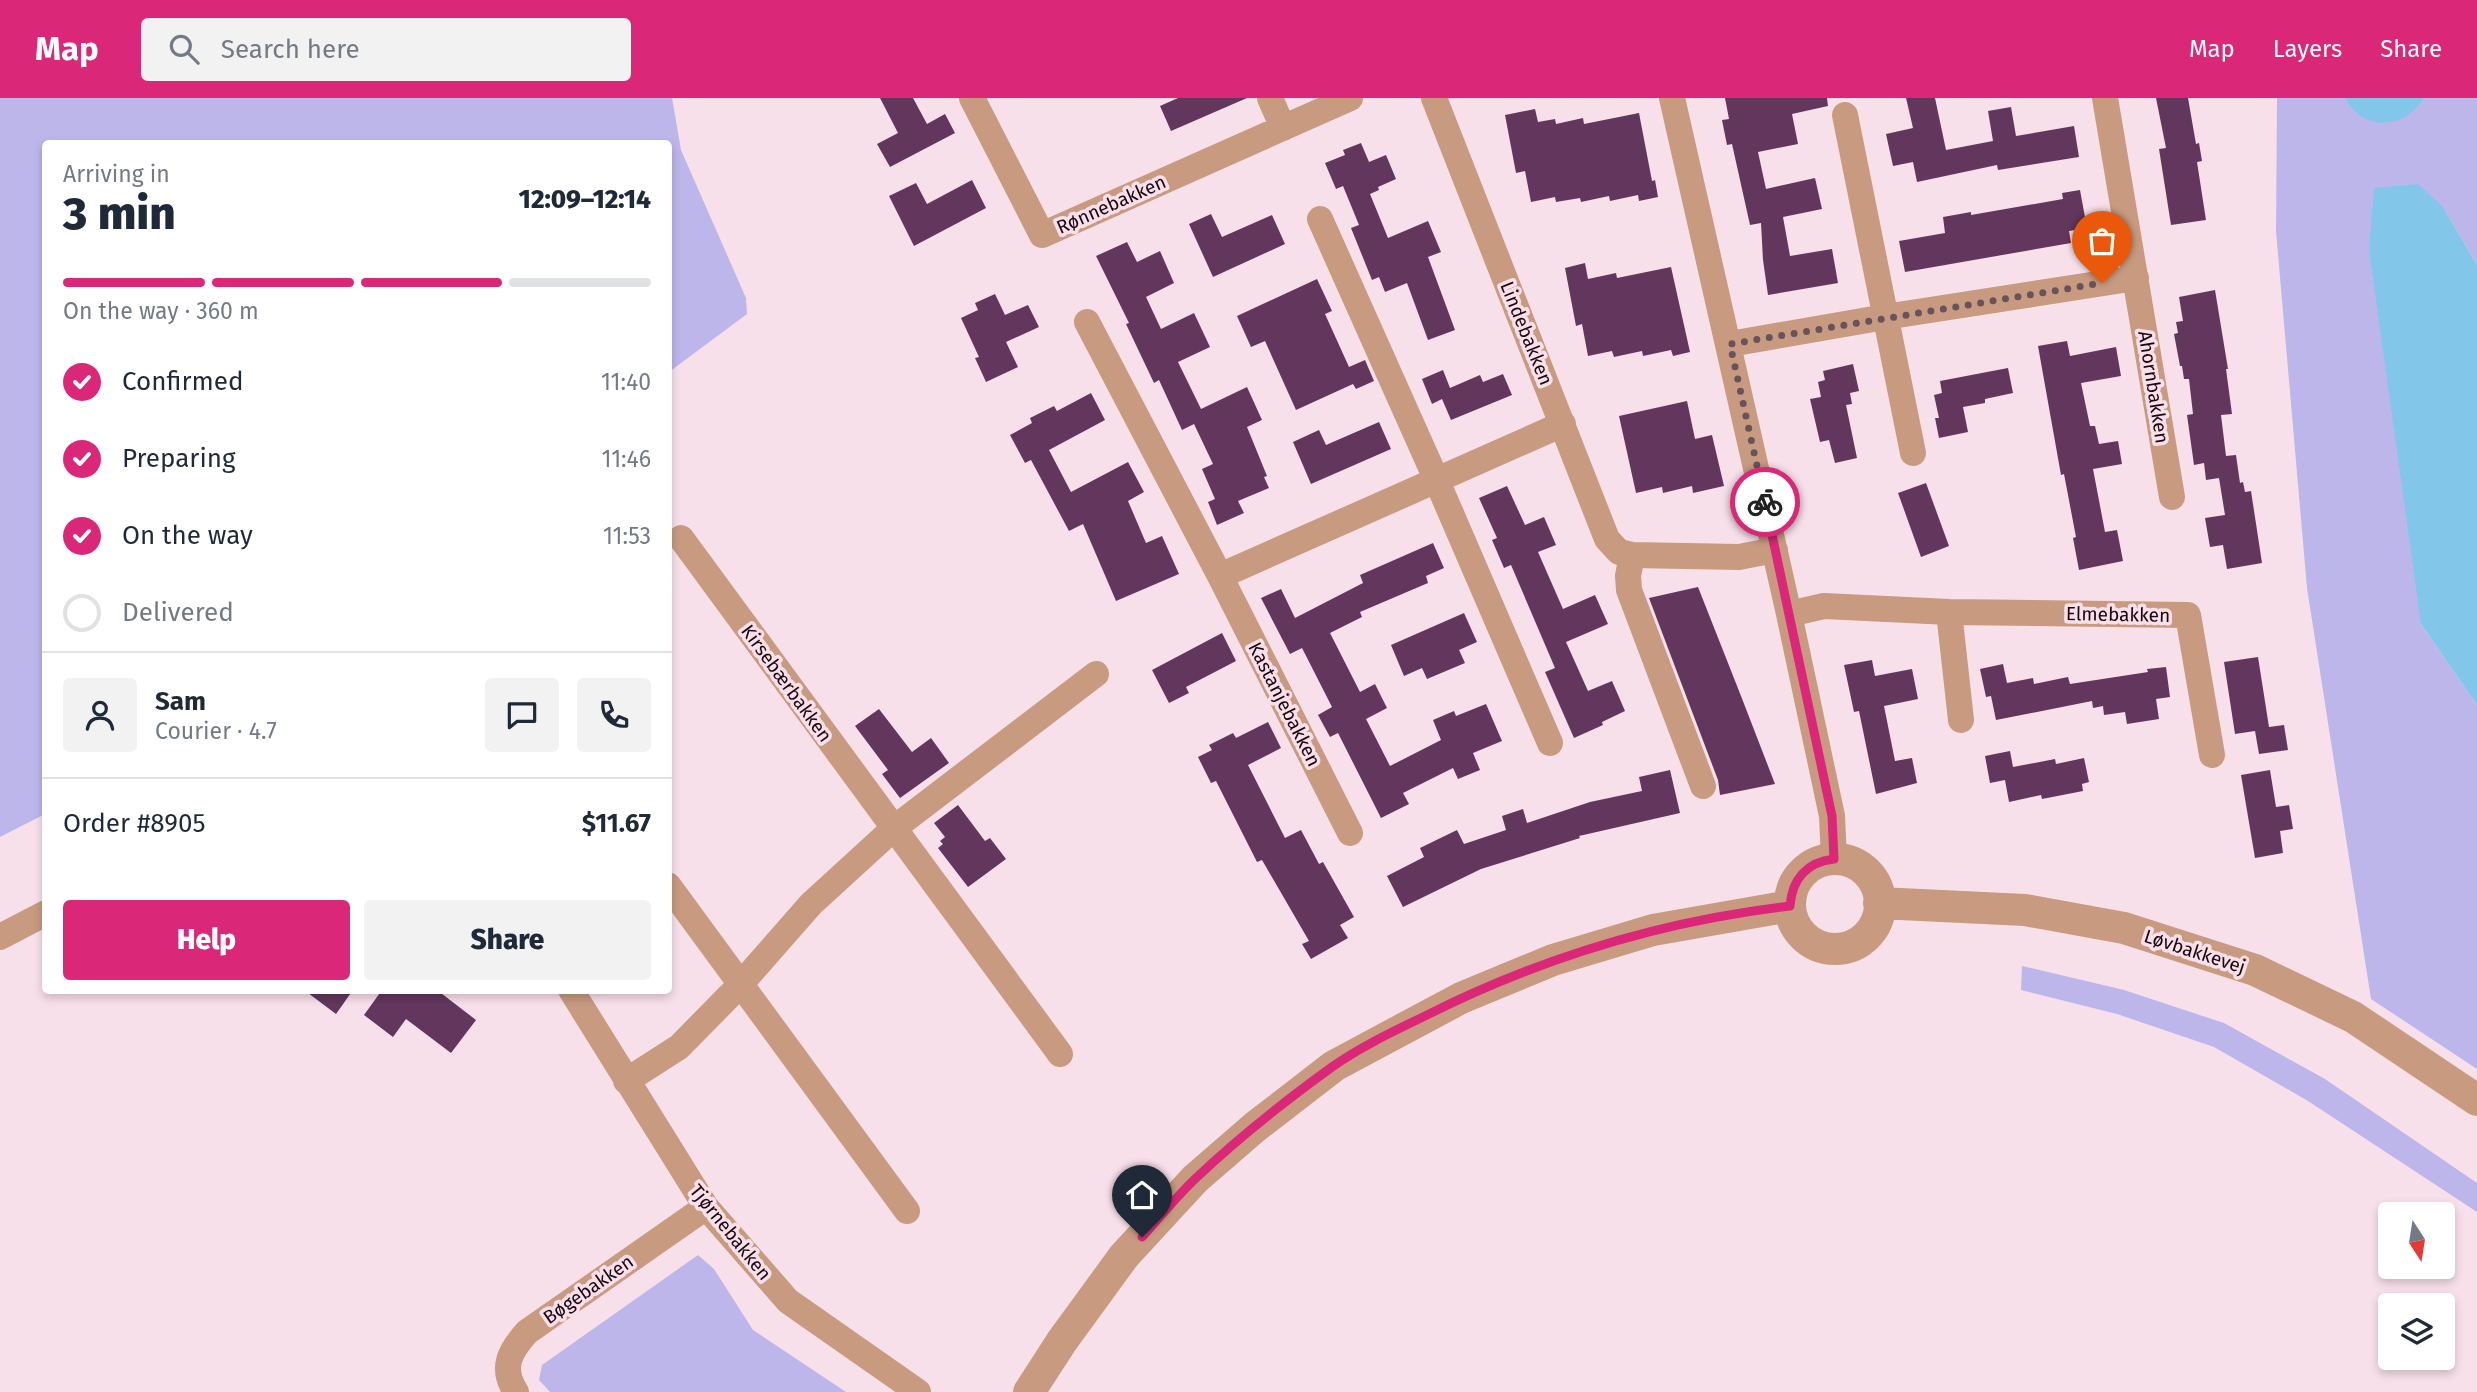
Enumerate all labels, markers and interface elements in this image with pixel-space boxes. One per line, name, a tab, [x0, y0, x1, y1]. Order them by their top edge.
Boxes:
search box	[141, 18, 631, 81]
text: Map	[35, 29, 99, 69]
icon: search	[165, 30, 203, 68]
text: Search here	[221, 34, 360, 65]
text: Map	[2189, 35, 2235, 63]
text: Layers	[2273, 35, 2342, 63]
text: Share	[2380, 35, 2442, 63]
text: Arriving in	[63, 160, 170, 188]
street label: Rønnebakken	[1053, 170, 1169, 239]
text: 12:09–12:14	[519, 184, 651, 215]
text: 3 min	[63, 186, 176, 241]
pin	[2072, 211, 2132, 283]
icon: bag	[2083, 222, 2121, 260]
street label: Lindebakken	[1495, 278, 1558, 388]
text: On the way · 360 m	[63, 297, 259, 325]
street label: Ahornbakken	[2133, 329, 2174, 445]
icon: check	[63, 363, 101, 401]
text: Confirmed	[122, 366, 243, 397]
text: 11:40	[601, 368, 651, 396]
icon: check	[63, 440, 101, 478]
text: Preparing	[122, 443, 235, 474]
text: 11:46	[602, 445, 651, 473]
courier	[1730, 467, 1800, 537]
icon: bike	[1746, 483, 1784, 521]
icon: check	[63, 517, 101, 555]
text: On the way	[122, 520, 253, 551]
text: 11:53	[603, 522, 651, 550]
text: Delivered	[122, 597, 234, 628]
street label: Elmebakken	[2066, 602, 2170, 627]
street label: Kirsebærbakken	[736, 620, 837, 747]
street label: Kastanjebakken	[1243, 638, 1326, 770]
button: person	[63, 678, 137, 752]
button: chat	[485, 678, 559, 752]
button: phone	[577, 678, 651, 752]
text: Sam	[155, 686, 206, 717]
text: Courier · 4.7	[155, 717, 277, 745]
text: Order #8905	[63, 808, 205, 839]
text: $11.67	[582, 808, 651, 839]
button: Help	[63, 900, 350, 980]
button: Share	[364, 900, 651, 980]
street label: Løvbakkevej	[2141, 924, 2248, 979]
pin	[1112, 1165, 1172, 1237]
icon: home	[1123, 1176, 1161, 1214]
street label: Tjørnebakken	[685, 1180, 776, 1285]
north arrow	[2378, 1202, 2455, 1279]
map controls	[2378, 1202, 2455, 1370]
street label: Bøgebakken	[539, 1250, 638, 1329]
button: layers	[2378, 1293, 2455, 1370]

